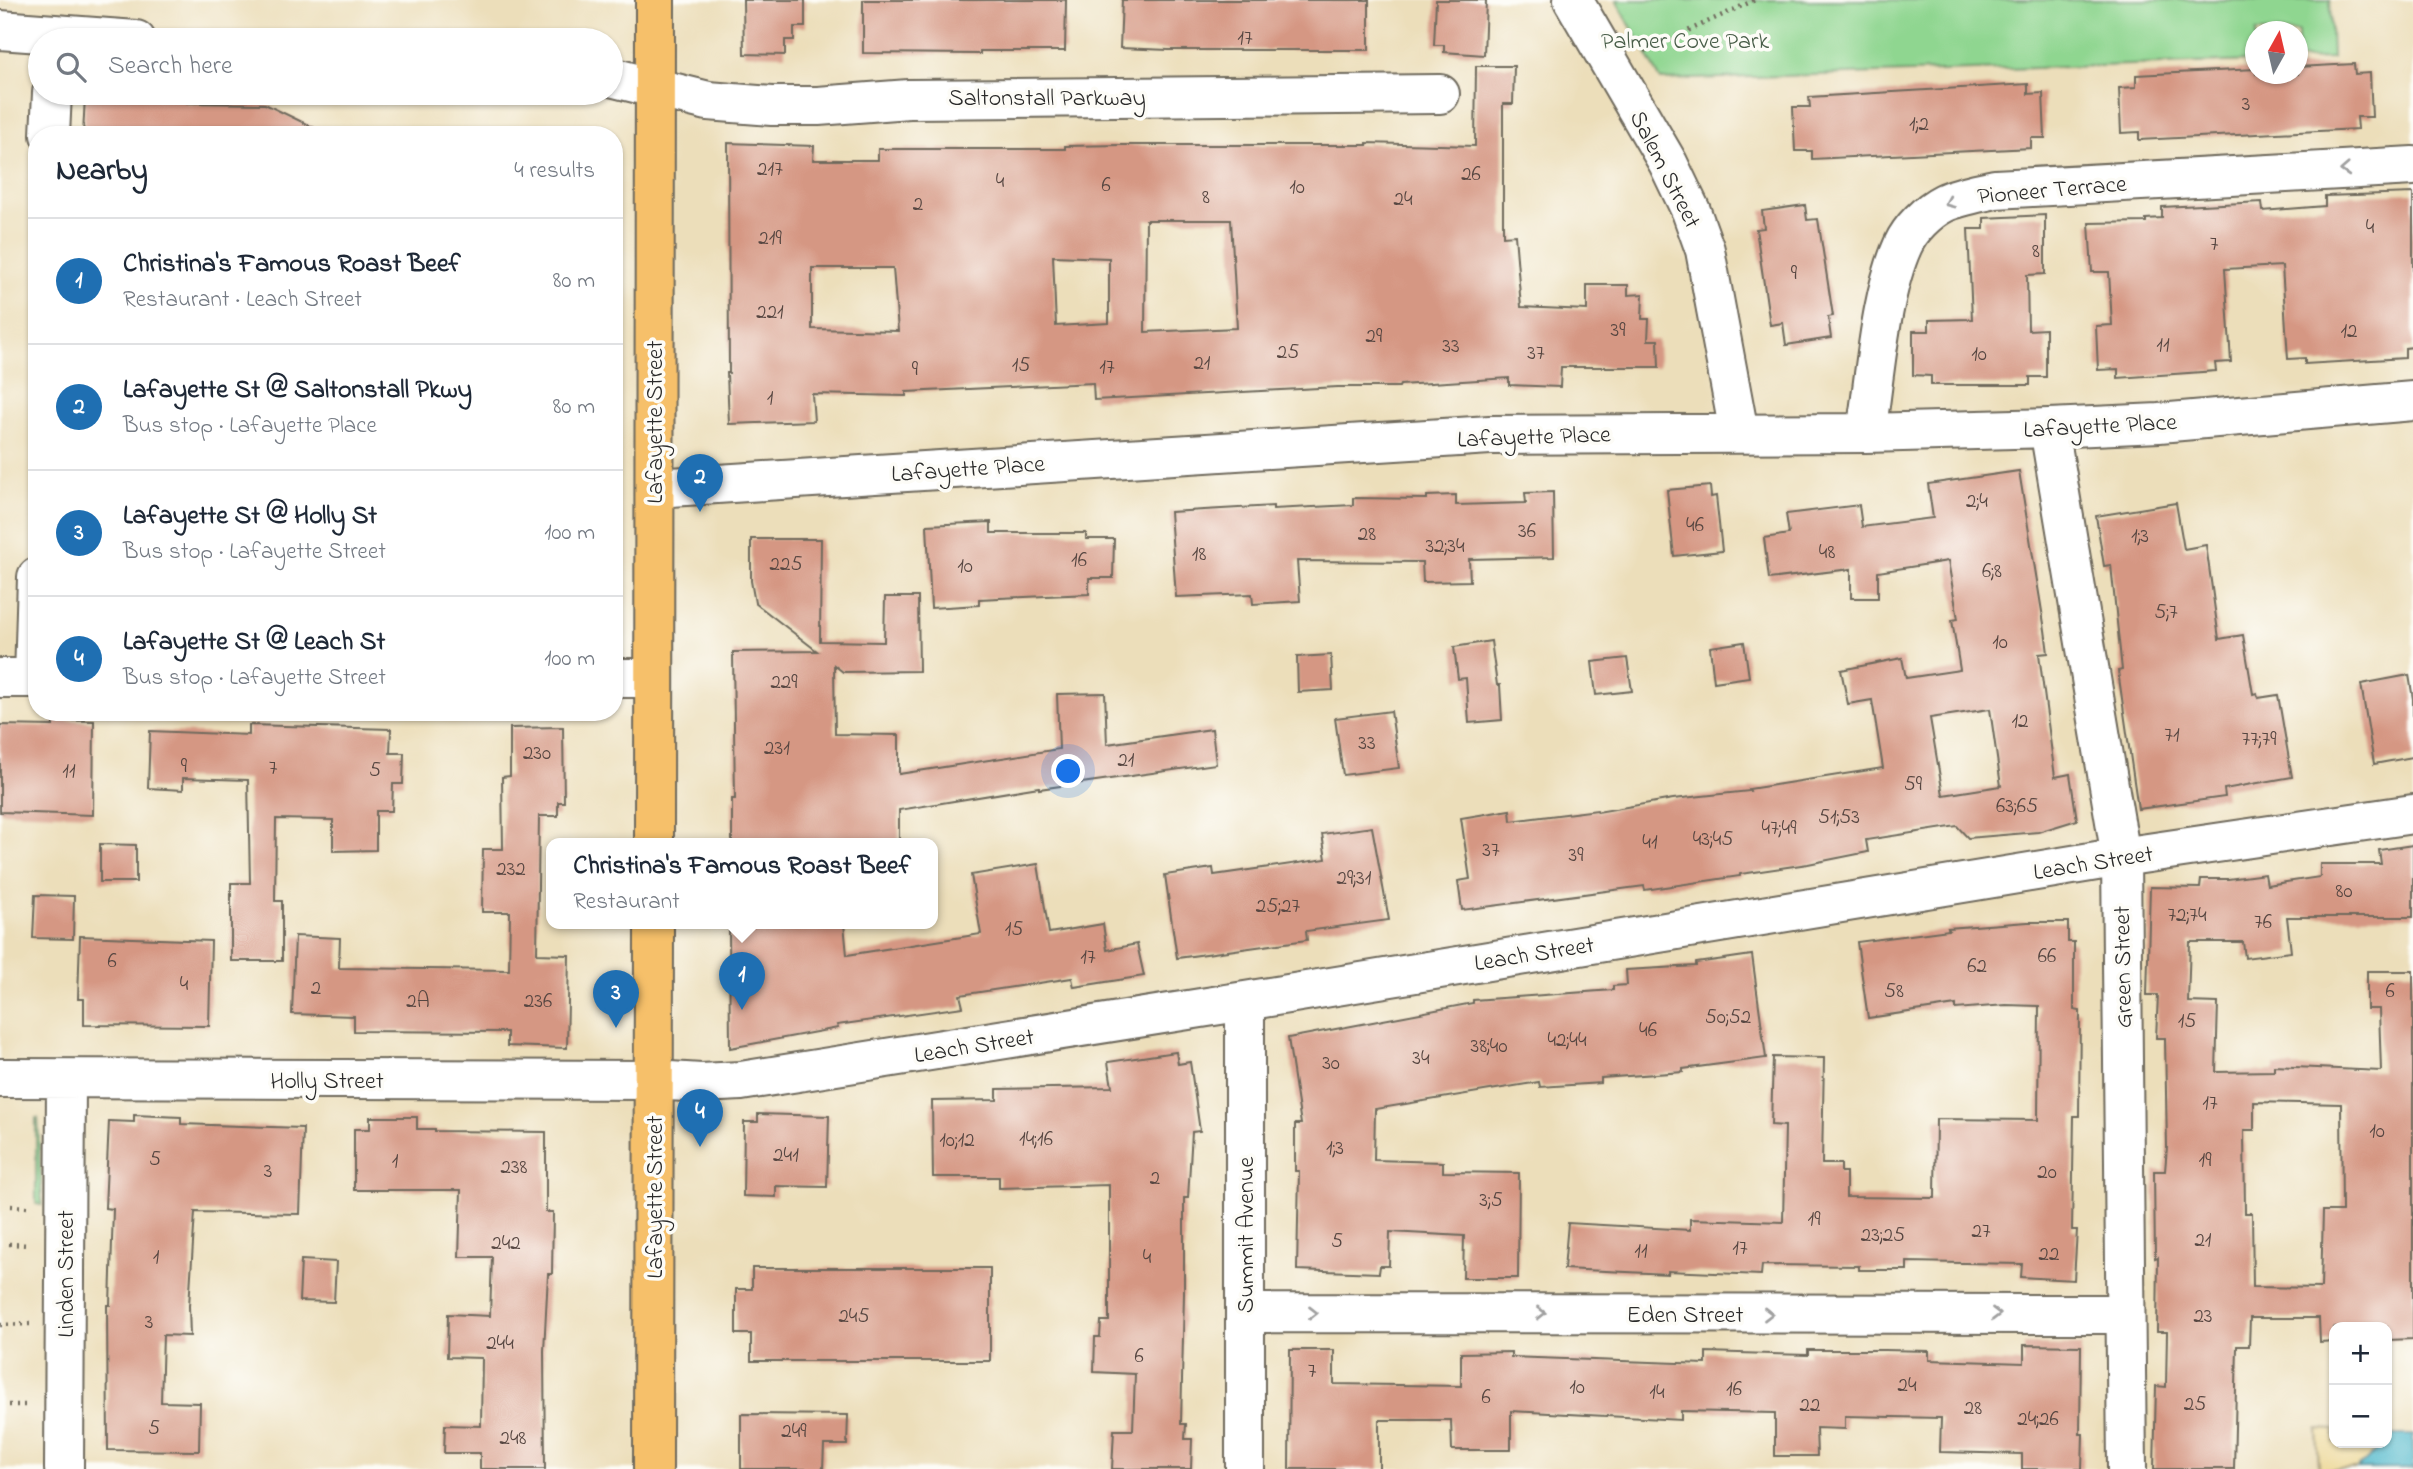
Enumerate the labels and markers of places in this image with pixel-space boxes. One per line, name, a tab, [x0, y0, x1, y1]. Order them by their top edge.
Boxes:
pin: 2	[677, 454, 723, 512]
pin: 1	[719, 952, 765, 1010]
pin: 3	[593, 970, 639, 1028]
pin: 4	[677, 1089, 723, 1147]

